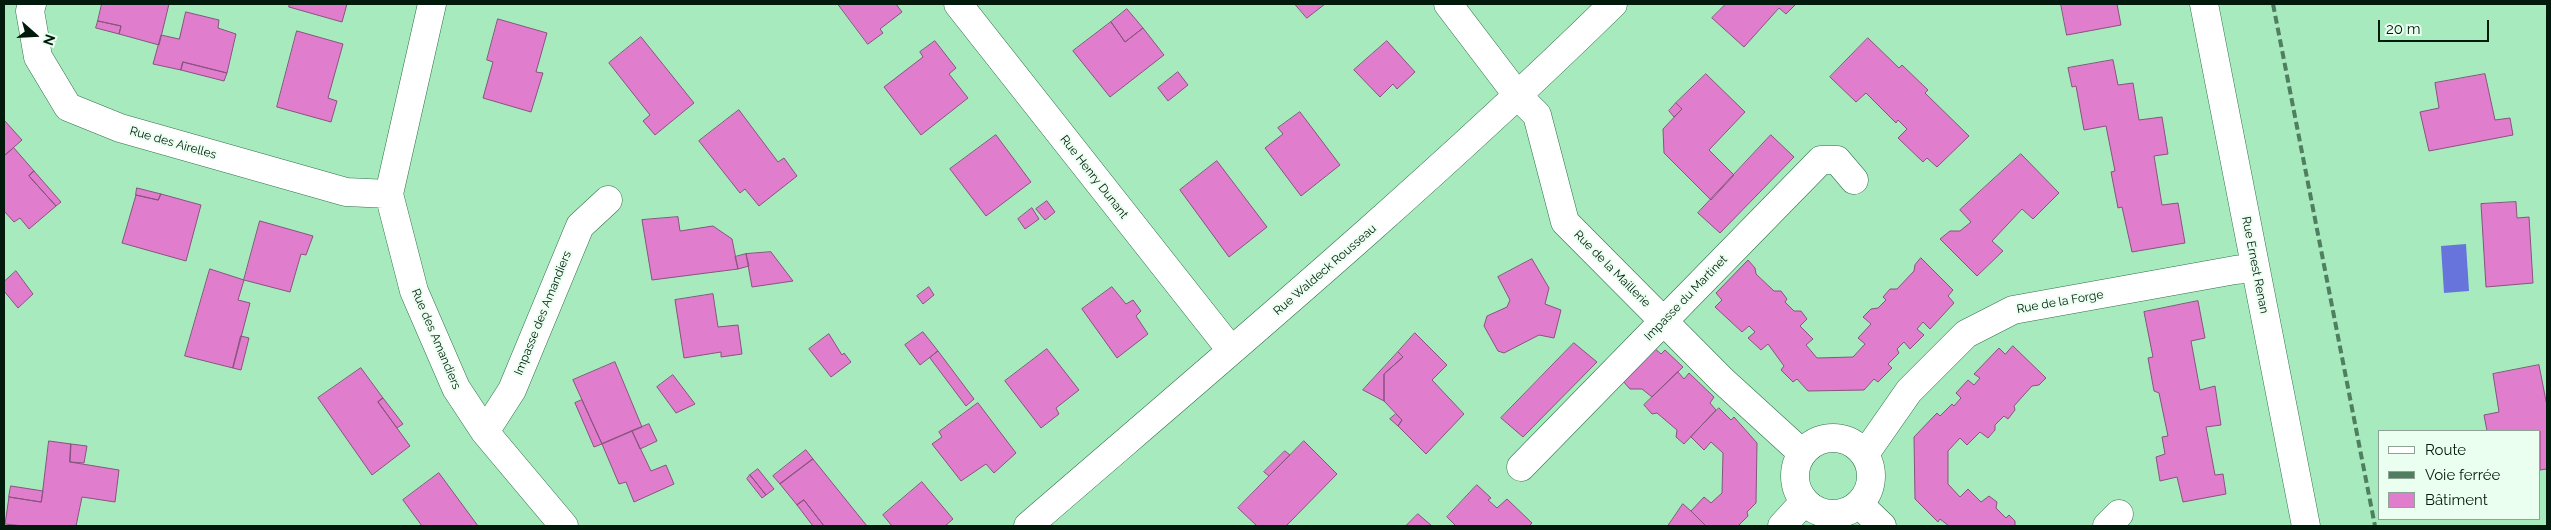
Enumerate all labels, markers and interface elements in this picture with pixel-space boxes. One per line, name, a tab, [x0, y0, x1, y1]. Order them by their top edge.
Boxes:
north arrow	[10, 10, 60, 60]
scale bar	[2381, 10, 2492, 42]
text: 20 m	[2386, 20, 2421, 38]
text: N	[40, 32, 58, 48]
street label: Rue des Airelles	[128, 124, 218, 162]
street label: Rue Henry Dunant	[1057, 132, 1131, 222]
street label: Rue Ernest Renan	[2239, 215, 2271, 315]
street label: Rue Waldeck Rousseau	[1271, 221, 1379, 319]
street label: Rue de la Maillerie	[1571, 228, 1653, 310]
street label: Impasse des Amandiers	[511, 249, 575, 377]
street label: Impasse du Martinet	[1642, 252, 1730, 344]
street label: Rue des Amandiers	[408, 286, 464, 392]
street label: Rue de la Forge	[2016, 287, 2104, 317]
legend	[2378, 430, 2541, 520]
text: Route	[2425, 441, 2466, 459]
text: Voie ferrée	[2425, 466, 2500, 484]
text: Bâtiment	[2425, 491, 2488, 509]

